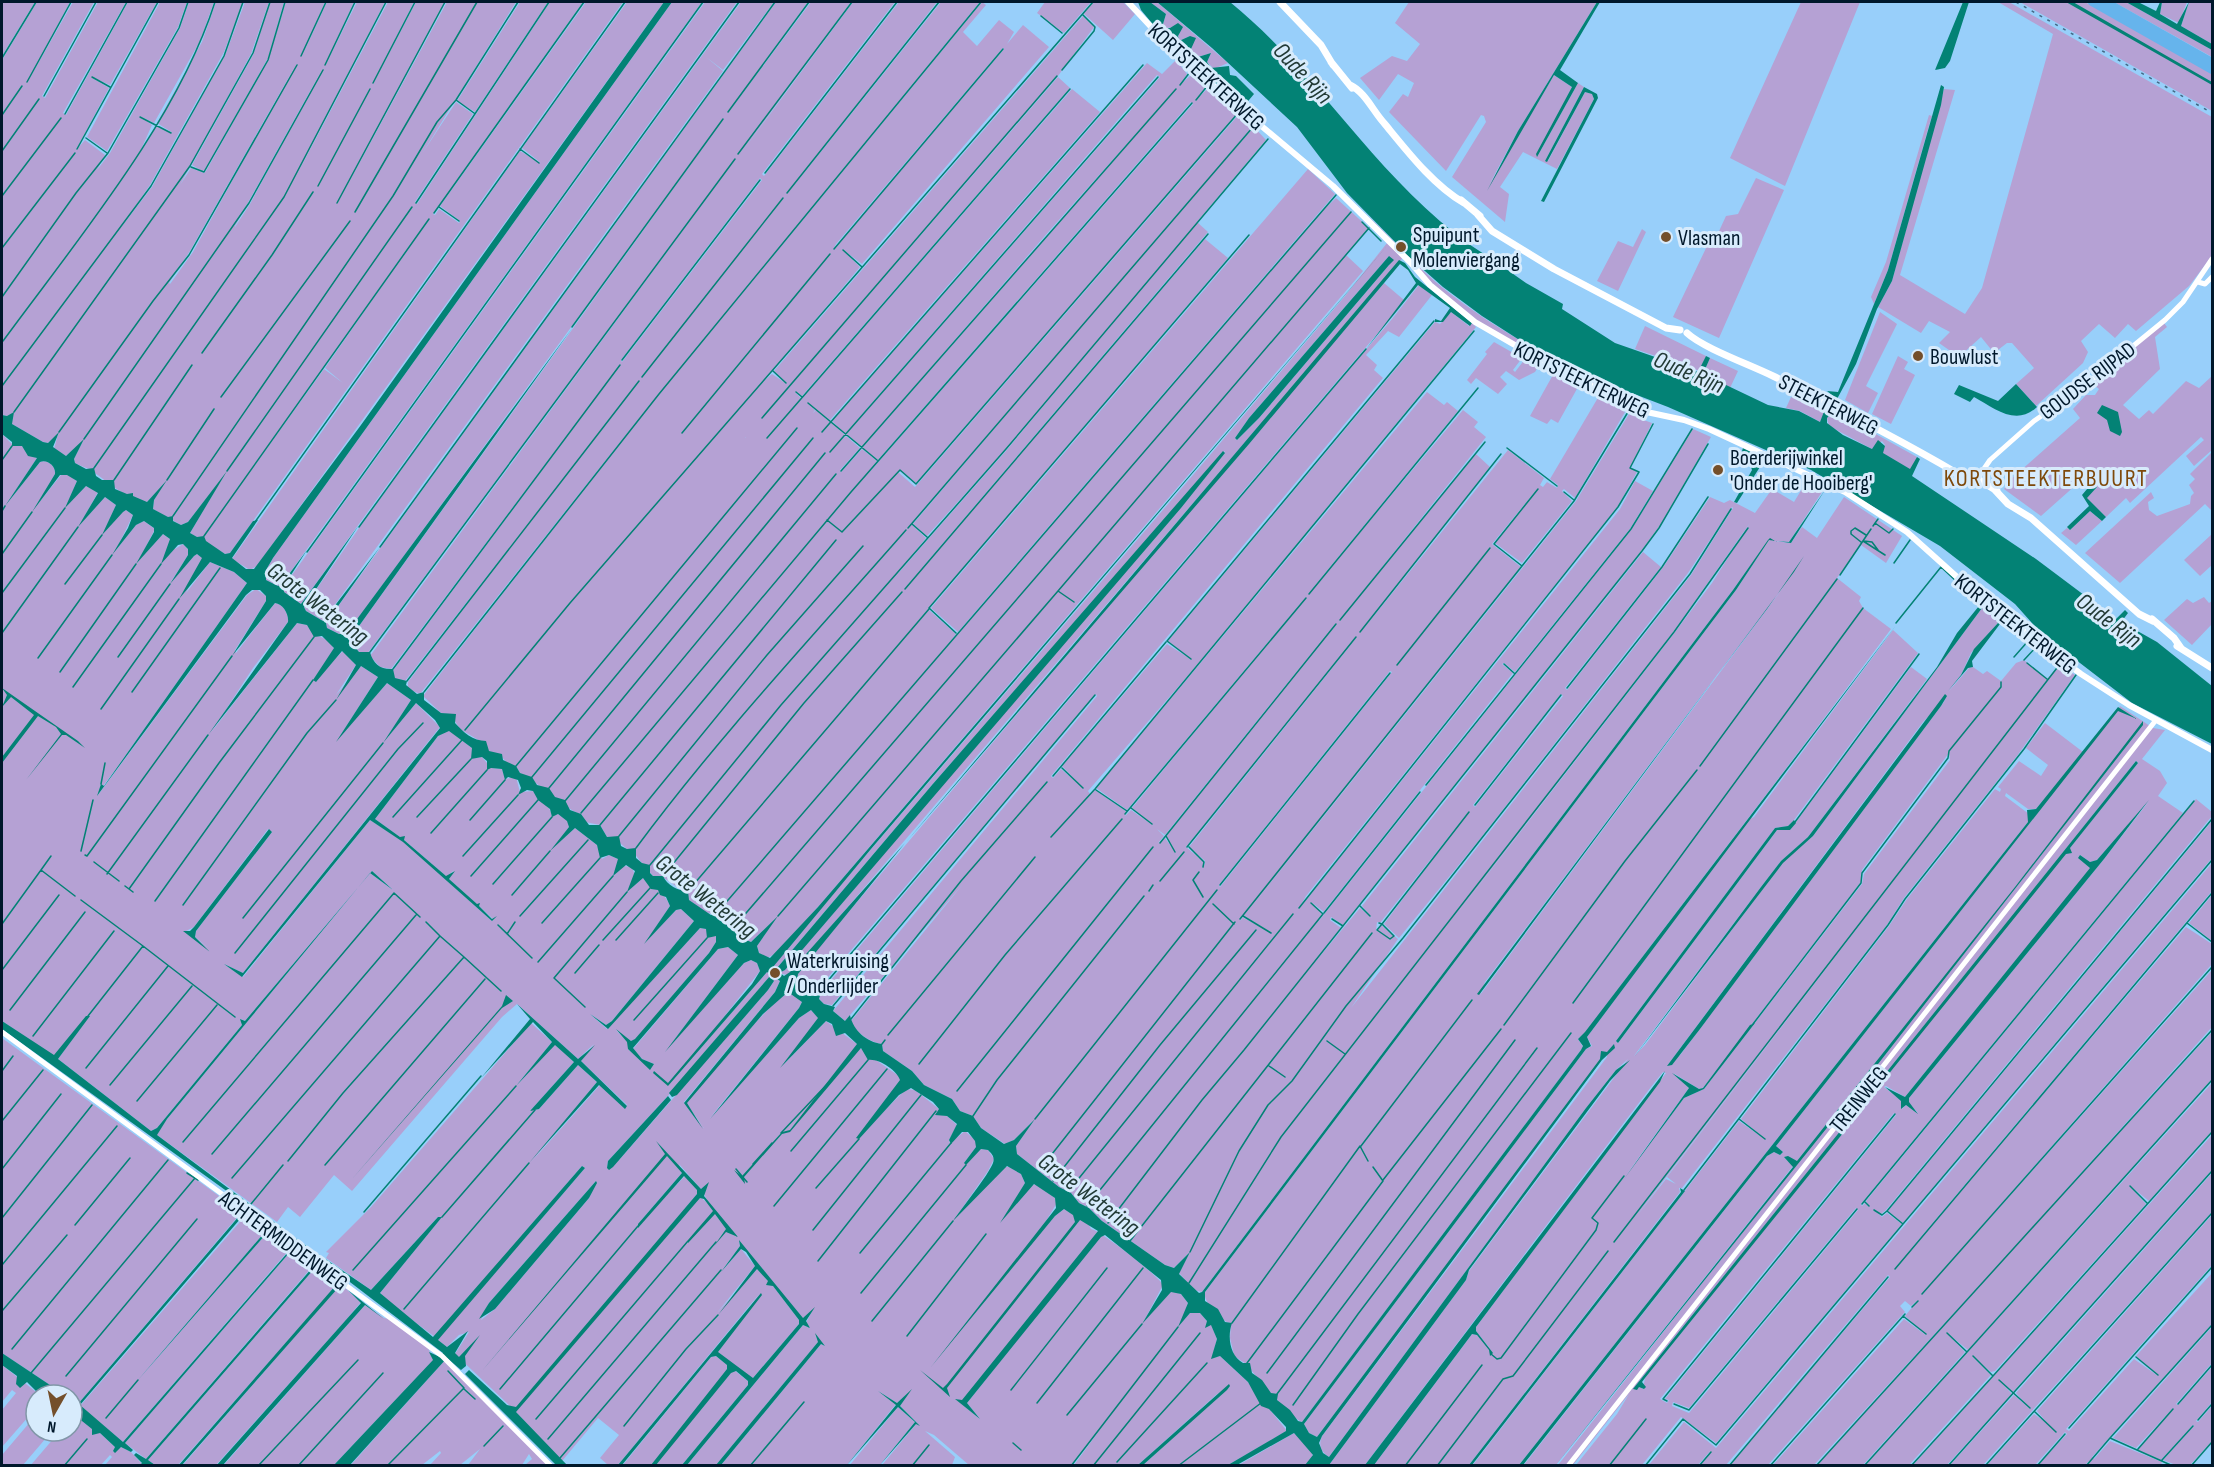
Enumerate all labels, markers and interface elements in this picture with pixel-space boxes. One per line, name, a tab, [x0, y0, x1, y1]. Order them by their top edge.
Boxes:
street label: KORTSTEEKTERWEG	[1142, 18, 1270, 137]
water label: Oude Rijn	[1267, 36, 1338, 110]
place label: Spuipunt Molenviergang	[1413, 222, 1520, 274]
place label: Vlasman	[1678, 225, 1740, 252]
marker: Vlasman	[1659, 230, 1673, 244]
marker: Spuipunt Molenviergang	[1394, 240, 1408, 254]
street label: KORTSTEEKTERWEG	[1509, 336, 1654, 425]
street label: GOUDSE RIJPAD	[2034, 336, 2141, 426]
place label: Bouwlust	[1930, 344, 1999, 371]
water label: Oude Rijn	[1649, 345, 1728, 400]
marker: Bouwlust	[1911, 349, 1925, 363]
street label: STEEKTERWEG	[1774, 369, 1883, 442]
place label: Boerderijwinkel 'Onder de Hooiberg'	[1730, 445, 1873, 497]
marker: Boerderijwinkel 'Onder de Hooiberg'	[1711, 463, 1725, 477]
district label: KORTSTEEKTERBUURT	[1944, 464, 2148, 493]
water label: Grote Wetering	[261, 556, 374, 651]
street label: KORTSTEEKTERWEG	[1949, 568, 2082, 680]
water label: Oude Rijn	[2070, 587, 2147, 654]
water label: Grote Wetering	[650, 848, 762, 945]
place label: Waterkruising / Onderlijder	[787, 948, 889, 1000]
marker: Waterkruising / Onderlijder	[768, 966, 782, 980]
street label: TREINWEG	[1824, 1061, 1894, 1139]
water label: Grote Wetering	[1032, 1147, 1145, 1242]
street label: ACHTERMIDDENWEG	[213, 1185, 353, 1297]
north arrow	[24, 1383, 84, 1443]
text: N	[46, 1416, 58, 1436]

